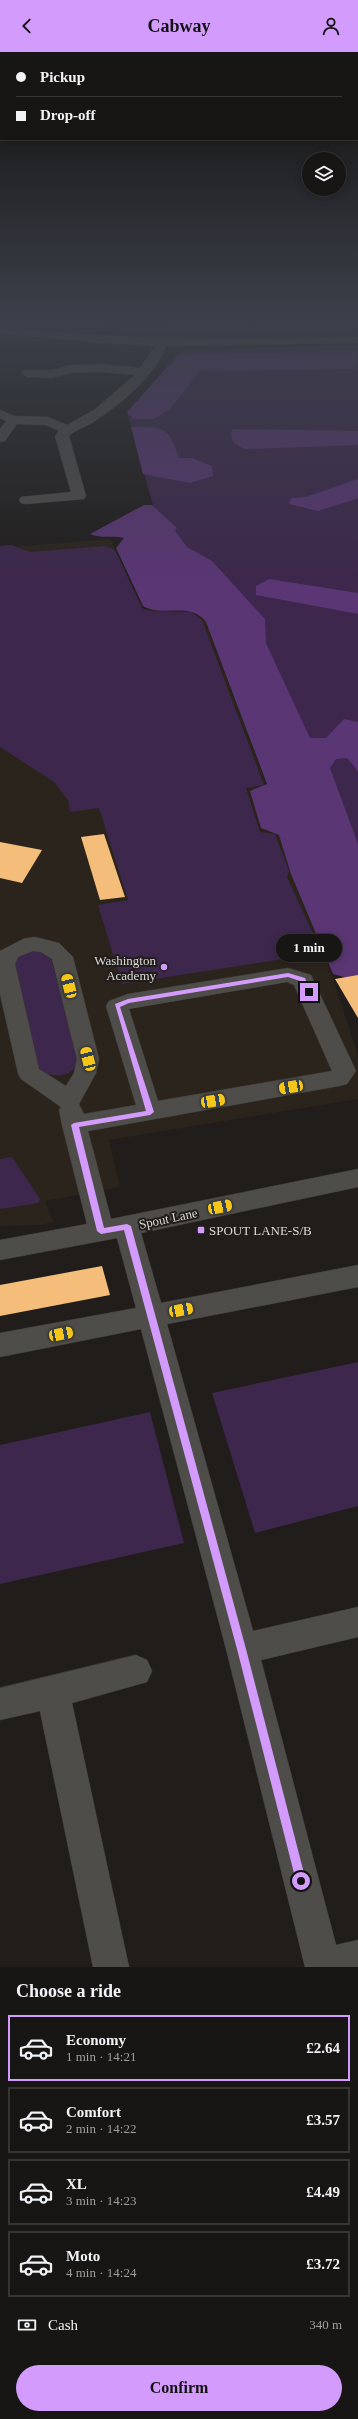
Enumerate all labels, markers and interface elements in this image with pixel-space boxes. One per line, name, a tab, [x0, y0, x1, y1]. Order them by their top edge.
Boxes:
icon: back	[16, 15, 38, 37]
icon: person	[320, 15, 342, 37]
text: Cabway	[147, 16, 211, 36]
text: Pickup	[40, 69, 85, 85]
text: Drop-off	[40, 107, 96, 123]
map controls	[302, 152, 346, 196]
button: layers	[302, 152, 346, 196]
callout: 1 min	[276, 934, 342, 962]
text: 1 min	[293, 940, 325, 955]
place label: Washington Academy	[94, 953, 156, 983]
marker: Washington Academy	[159, 962, 169, 972]
car	[60, 973, 78, 999]
route end	[300, 983, 318, 1001]
car	[79, 1046, 97, 1072]
car	[278, 1079, 304, 1095]
car	[200, 1093, 226, 1109]
car	[207, 1199, 233, 1215]
street label: Spout Lane	[137, 1205, 199, 1232]
place label: SPOUT LANE-S/B	[209, 1223, 312, 1238]
marker: SPOUT LANE-S/B	[196, 1225, 206, 1235]
car	[168, 1302, 194, 1318]
car	[48, 1326, 74, 1342]
route start	[292, 1872, 310, 1890]
text: Choose a ride	[16, 1981, 121, 2001]
icon: car	[18, 2030, 54, 2066]
text: Economy	[66, 2032, 126, 2048]
text: £2.64	[306, 2040, 340, 2056]
text: 1 min · 14:21	[66, 2049, 136, 2064]
icon: car	[18, 2102, 54, 2138]
text: Comfort	[66, 2104, 121, 2120]
text: £3.57	[306, 2112, 340, 2128]
text: 2 min · 14:22	[66, 2121, 136, 2136]
icon: car	[18, 2174, 54, 2210]
text: XL	[66, 2176, 87, 2192]
text: £4.49	[306, 2184, 340, 2200]
text: 3 min · 14:23	[66, 2193, 136, 2208]
icon: car	[18, 2246, 54, 2282]
text: Moto	[66, 2248, 100, 2264]
text: £3.72	[306, 2256, 340, 2272]
text: 4 min · 14:24	[66, 2265, 136, 2280]
icon: cash	[16, 2314, 38, 2336]
text: Cash	[48, 2317, 78, 2333]
text: 340 m	[309, 2317, 342, 2332]
button: Confirm	[16, 2365, 342, 2411]

